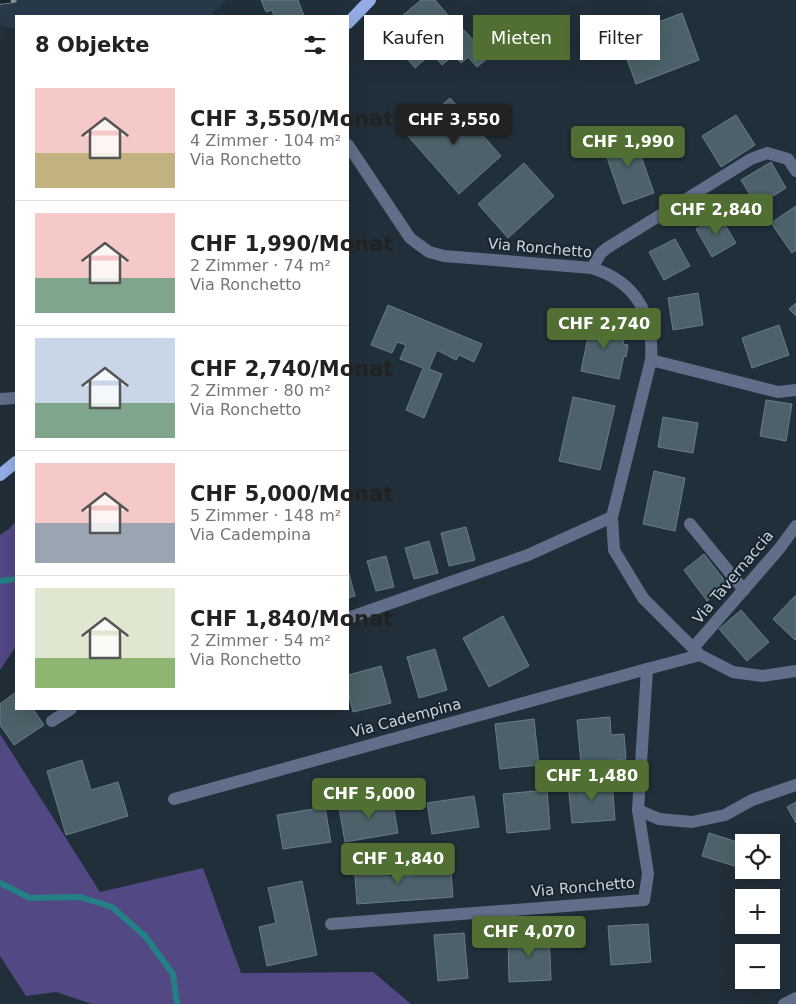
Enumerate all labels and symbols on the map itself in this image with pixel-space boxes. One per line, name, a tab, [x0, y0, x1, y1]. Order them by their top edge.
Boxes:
pin: CHF 3,550	[397, 104, 511, 146]
pin: CHF 1,990	[571, 126, 685, 168]
pin: CHF 2,840	[659, 194, 773, 236]
street label: Via Ronchetto	[487, 234, 593, 262]
pin: CHF 2,740	[547, 308, 661, 350]
street label: Via Tavernaccia	[689, 527, 777, 627]
street label: Via Cadempina	[349, 695, 463, 741]
pin: CHF 1,480	[535, 760, 649, 802]
pin: CHF 5,000	[312, 778, 426, 820]
pin: CHF 1,840	[341, 842, 455, 885]
street label: Via Ronchetto	[530, 873, 636, 901]
pin: CHF 4,070	[472, 916, 586, 958]

